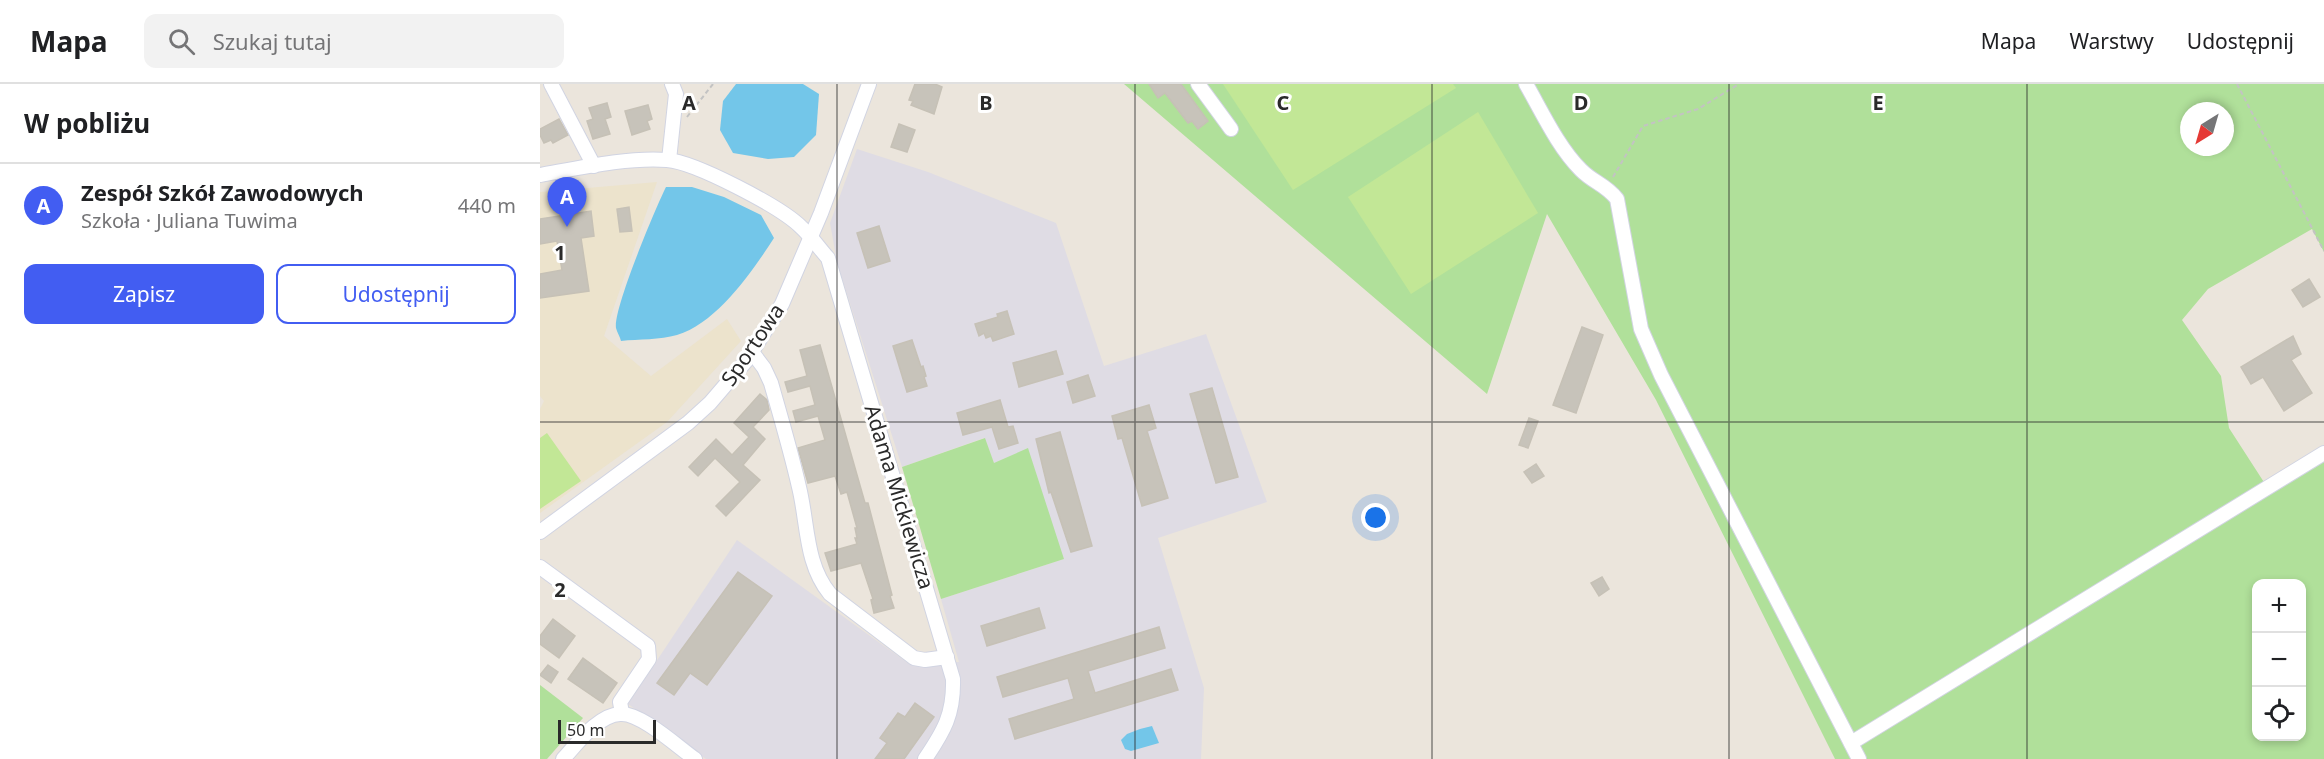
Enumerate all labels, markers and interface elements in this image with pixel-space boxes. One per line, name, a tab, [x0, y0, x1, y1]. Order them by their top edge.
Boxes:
search box	[144, 14, 564, 68]
text: Mapa	[30, 22, 108, 60]
icon: search	[165, 25, 198, 58]
text: Szukaj tutaj	[213, 26, 332, 56]
text: Mapa	[1981, 27, 2036, 55]
text: Warstwy	[2069, 27, 2154, 55]
text: Udostępnij	[2187, 27, 2294, 55]
text: A	[682, 89, 696, 116]
text: B	[979, 89, 993, 116]
text: C	[1277, 89, 1290, 116]
text: D	[1574, 89, 1588, 116]
text: E	[1872, 89, 1884, 116]
north arrow	[2180, 102, 2234, 156]
text: W pobliżu	[24, 105, 150, 141]
text: Zespół Szkół Zawodowych	[81, 177, 364, 207]
pin: A	[548, 178, 586, 227]
text: A	[37, 192, 50, 219]
text: 440 m	[458, 192, 516, 219]
text: Szkoła · Juliana Tuwima	[81, 207, 298, 234]
text: 1	[554, 239, 566, 266]
button: Zapisz	[24, 264, 264, 324]
button: Udostępnij	[276, 264, 516, 324]
street label: Sportowa	[714, 298, 790, 391]
street label: Adama Mickiewicza	[859, 401, 941, 592]
your location	[1361, 503, 1390, 532]
text: 2	[554, 576, 566, 603]
map controls	[2252, 579, 2306, 741]
button: +	[2252, 579, 2306, 633]
button: −	[2252, 633, 2306, 687]
button: locate	[2252, 687, 2306, 741]
scale bar	[558, 717, 656, 744]
text: 50 m	[567, 719, 604, 741]

